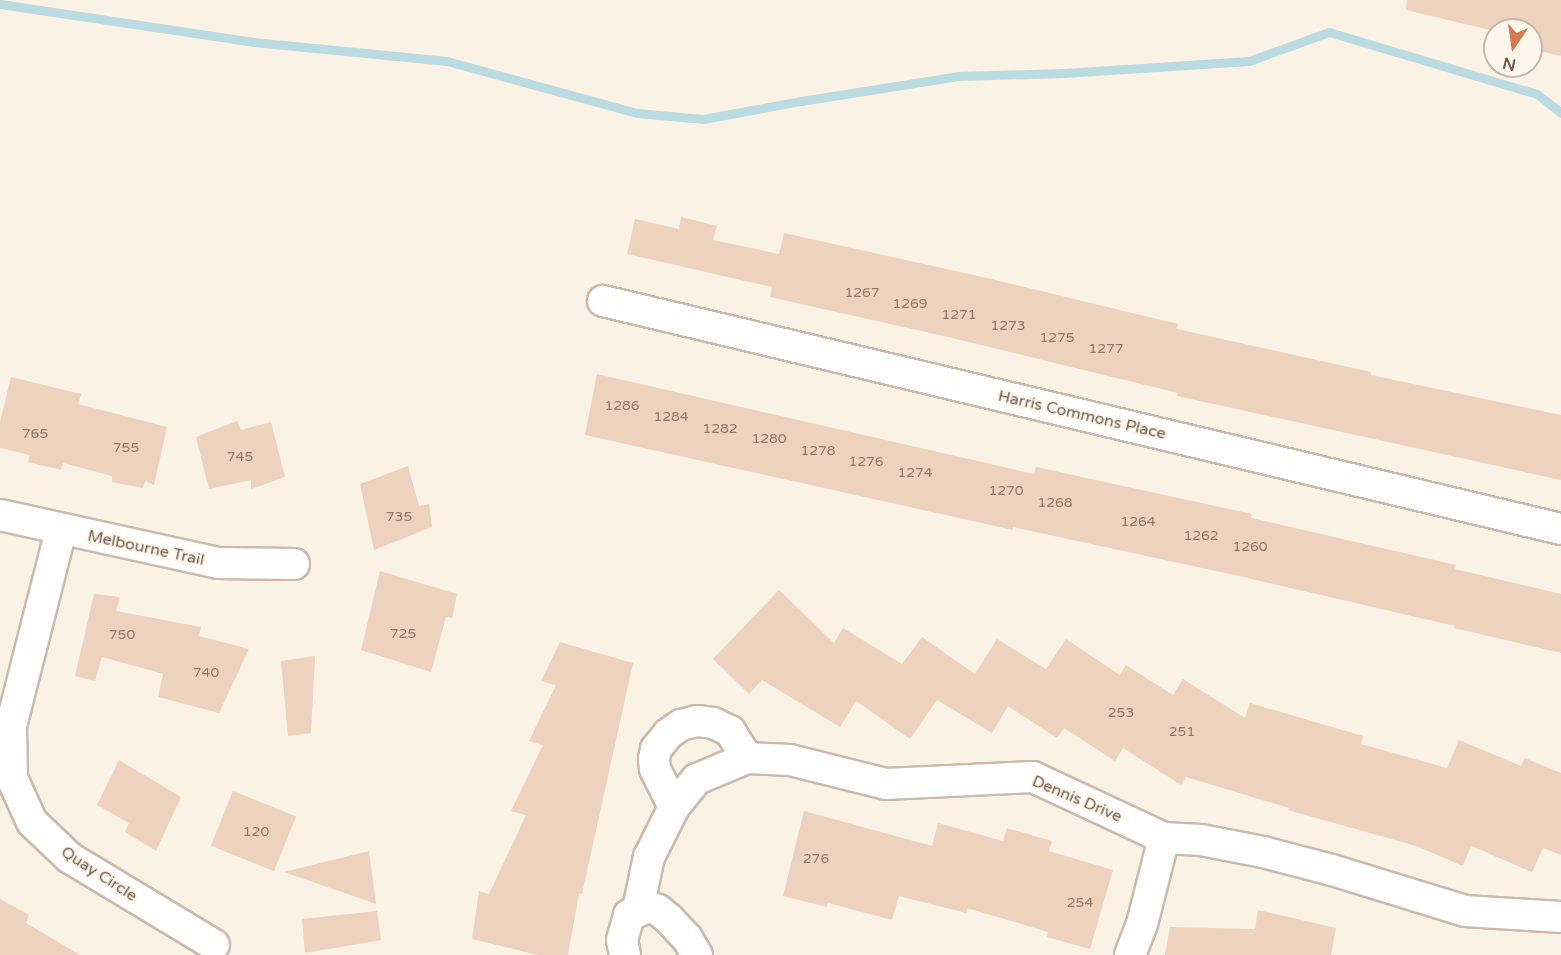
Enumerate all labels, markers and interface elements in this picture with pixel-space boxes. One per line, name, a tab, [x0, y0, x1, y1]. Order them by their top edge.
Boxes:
north arrow	[1483, 18, 1543, 78]
text: N	[1501, 52, 1518, 75]
house number: 1267	[844, 285, 880, 301]
house number: 1269	[892, 296, 928, 312]
house number: 1271	[941, 307, 977, 323]
house number: 1273	[990, 318, 1026, 334]
house number: 1275	[1039, 330, 1075, 346]
house number: 1277	[1088, 341, 1124, 357]
street label: Harris Commons Place	[996, 386, 1168, 444]
house number: 1286	[604, 398, 640, 414]
house number: 1284	[653, 409, 689, 425]
house number: 1282	[702, 421, 738, 437]
house number: 765	[22, 426, 48, 442]
house number: 1280	[751, 431, 787, 447]
house number: 755	[113, 440, 139, 456]
house number: 1278	[800, 443, 836, 459]
house number: 745	[227, 449, 253, 465]
house number: 1276	[848, 454, 884, 470]
house number: 1274	[897, 465, 933, 481]
house number: 1270	[988, 483, 1024, 499]
house number: 1268	[1037, 495, 1073, 511]
house number: 735	[386, 509, 412, 525]
house number: 1264	[1120, 514, 1156, 530]
street label: Melbourne Trail	[86, 526, 206, 570]
house number: 1262	[1183, 528, 1219, 544]
house number: 1260	[1232, 539, 1268, 555]
house number: 725	[390, 626, 416, 642]
house number: 750	[109, 627, 135, 643]
house number: 740	[193, 665, 219, 681]
house number: 253	[1108, 705, 1134, 721]
house number: 251	[1169, 724, 1195, 740]
street label: Dennis Drive	[1029, 772, 1125, 826]
house number: 120	[243, 824, 269, 840]
street label: Quay Circle	[57, 842, 141, 906]
house number: 276	[803, 851, 829, 867]
house number: 254	[1067, 895, 1093, 911]

